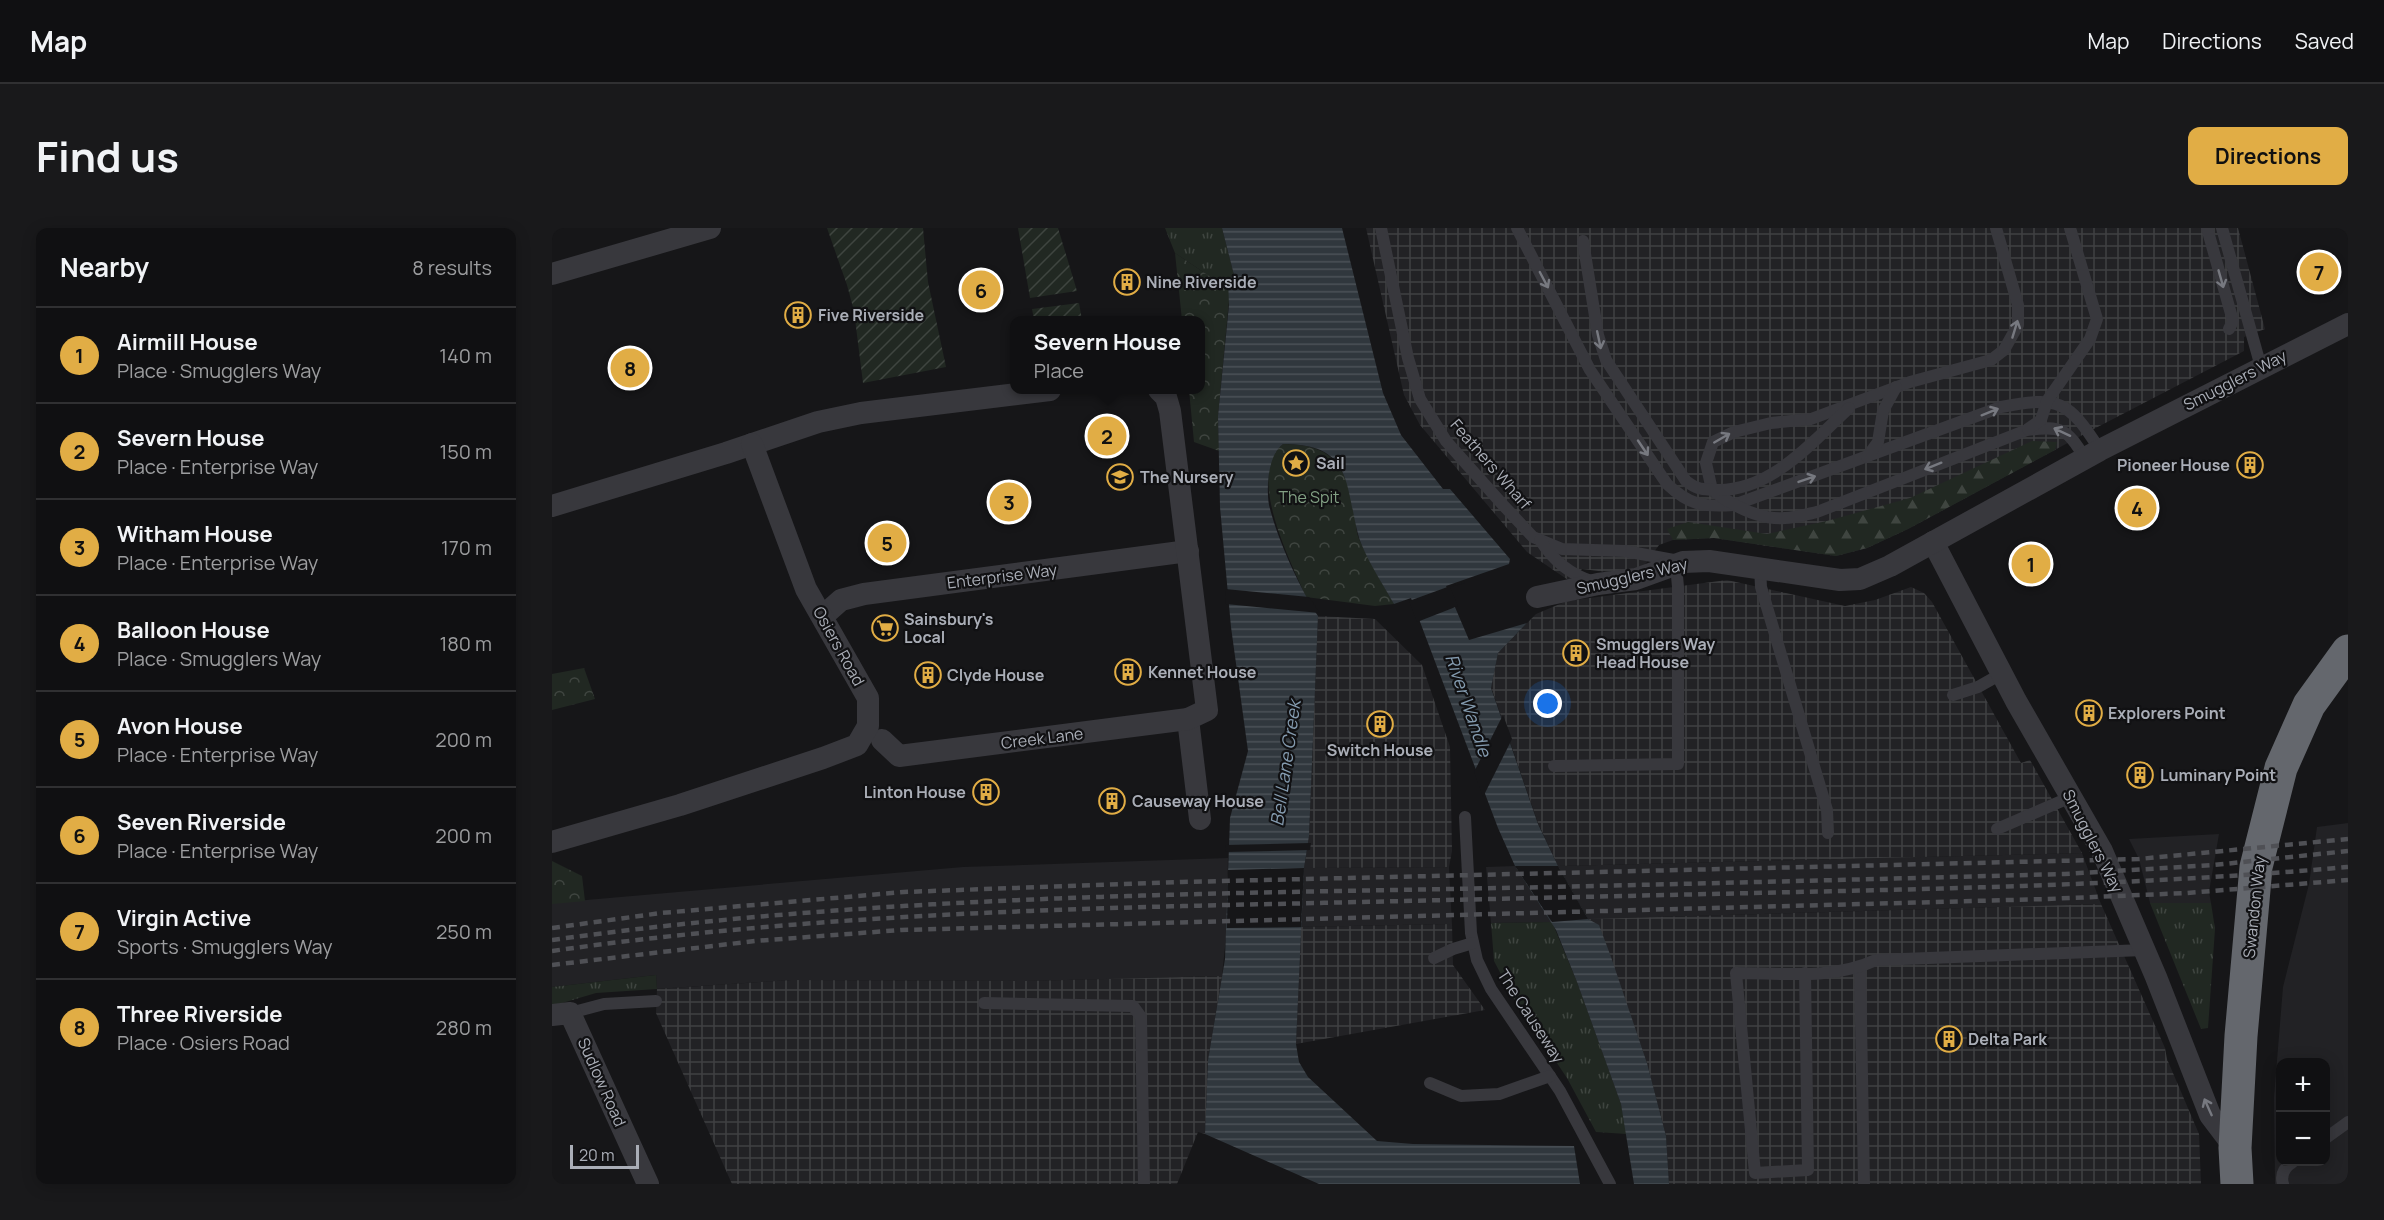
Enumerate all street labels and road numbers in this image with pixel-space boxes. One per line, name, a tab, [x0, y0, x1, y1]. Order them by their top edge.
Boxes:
street label: Smugglers Way	[2180, 344, 2291, 415]
street label: Feathers Wharf	[1446, 414, 1537, 514]
street label: Smugglers Way	[1574, 552, 1690, 599]
street label: Enterprise Way	[946, 558, 1059, 594]
street label: Osiers Road	[808, 602, 870, 690]
street label: Creek Lane	[1000, 722, 1084, 754]
street label: Smugglers Way	[2058, 786, 2129, 897]
street label: Swandon Way	[2238, 854, 2270, 959]
street label: The Causeway	[1492, 965, 1570, 1068]
street label: Sudlow Road	[573, 1034, 631, 1130]

